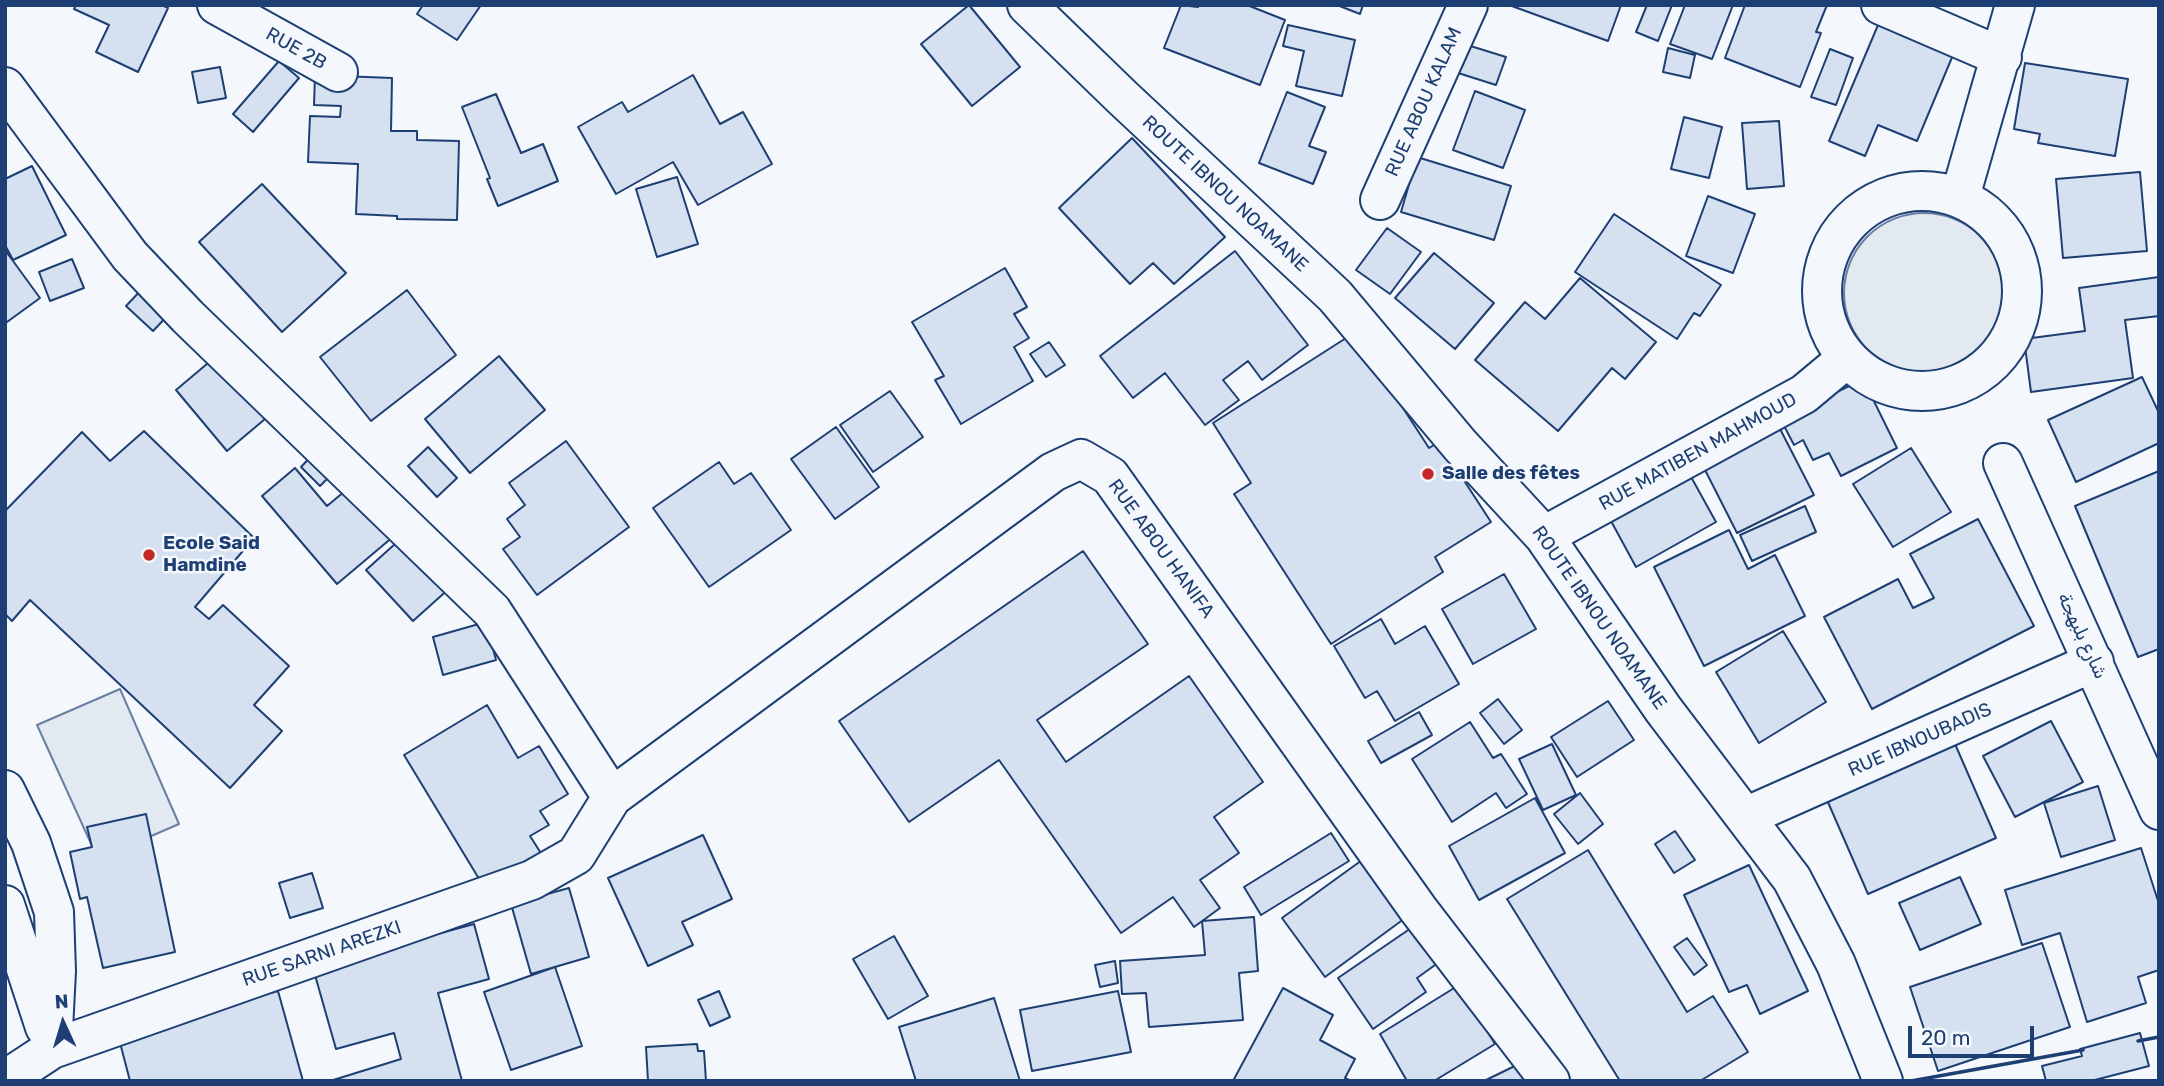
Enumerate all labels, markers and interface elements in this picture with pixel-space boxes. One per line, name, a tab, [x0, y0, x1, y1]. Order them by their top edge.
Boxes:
street label: RUE 2B	[262, 23, 330, 75]
street label: RUE ABOU KALAM	[1381, 24, 1467, 180]
street label: ROUTE IBNOU NOAMANE	[1137, 111, 1313, 277]
street label: RUE MATIBEN MAHMOUD	[1595, 388, 1801, 516]
place label: Salle des fêtes	[1442, 463, 1580, 485]
marker: Salle des fêtes	[1420, 466, 1436, 482]
street label: RUE ABOU HANIFA	[1103, 475, 1219, 623]
street label: ROUTE IBNOU NOAMANE	[1527, 522, 1671, 714]
place label: Ecole Said Hamdine	[163, 533, 260, 577]
marker: Ecole Said Hamdine	[141, 547, 157, 563]
street label: شارع بلبهجة	[2052, 589, 2112, 683]
street label: RUE IBNOUBADIS	[1845, 698, 1995, 782]
street label: RUE SARNI AREZKI	[240, 916, 404, 992]
north arrow	[28, 988, 98, 1058]
text: N	[54, 990, 69, 1014]
scale bar	[1912, 1012, 2038, 1056]
text: 20 m	[1921, 1025, 1970, 1050]

